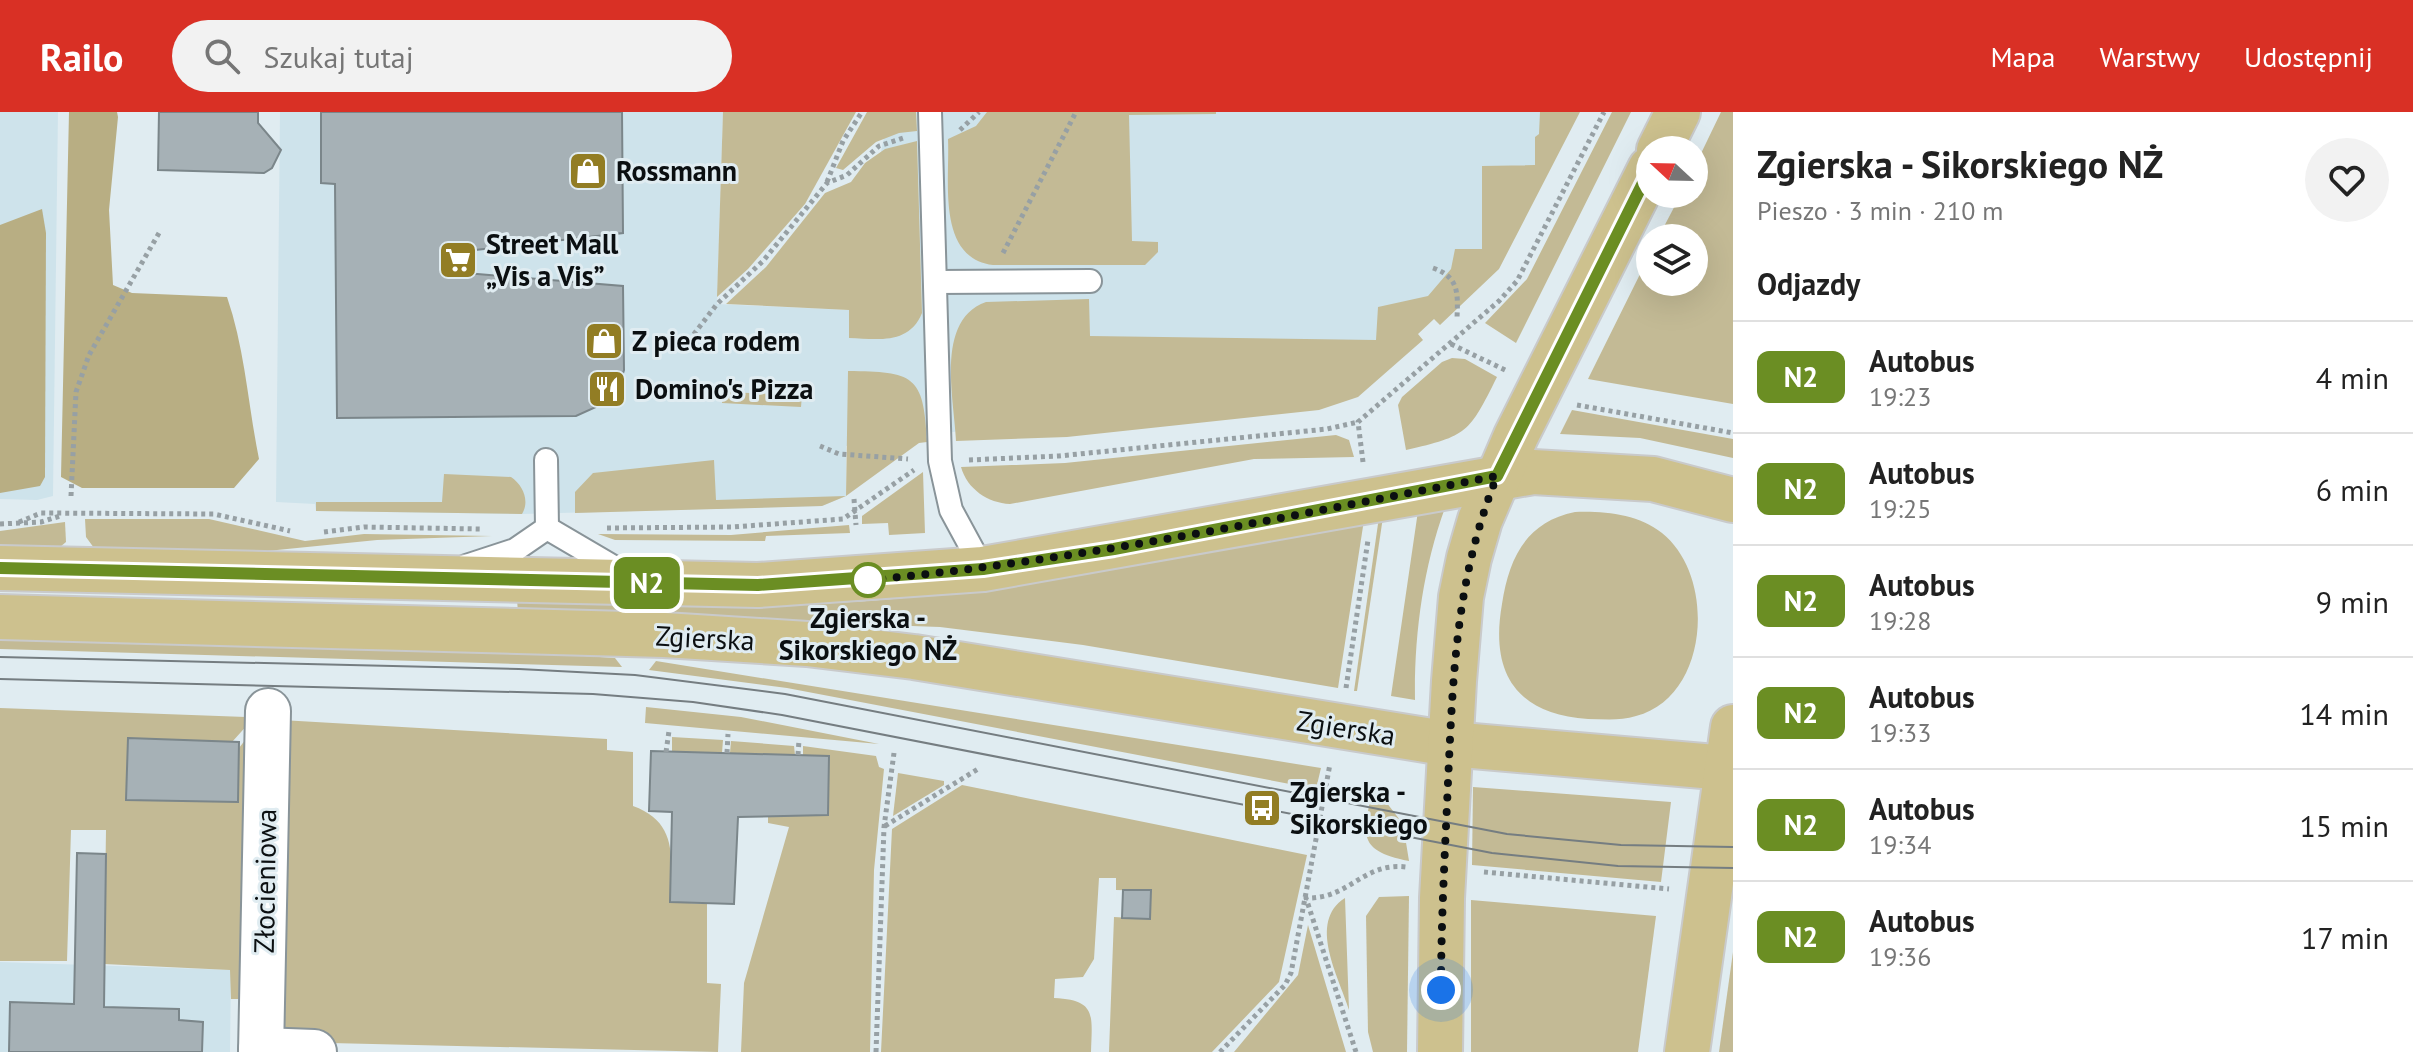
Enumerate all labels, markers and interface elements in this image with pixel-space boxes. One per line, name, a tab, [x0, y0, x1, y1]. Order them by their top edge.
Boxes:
search box	[172, 20, 732, 92]
text: Railo	[40, 32, 124, 81]
icon: search	[200, 34, 244, 78]
text: Szukaj tutaj	[264, 37, 414, 76]
text: Mapa	[1990, 38, 2056, 75]
text: Warstwy	[2100, 38, 2200, 75]
text: Udostępnij	[2244, 38, 2373, 75]
north arrow	[1636, 136, 1708, 208]
map controls	[1636, 136, 1708, 296]
button: heart	[2305, 138, 2389, 222]
text: Zgierska - Sikorskiego NŻ	[1757, 139, 2163, 188]
shop icon: Rossmann	[567, 150, 609, 192]
place label: Rossmann	[616, 152, 737, 189]
text: Pieszo · 3 min · 210 m	[1757, 194, 2003, 227]
button: layers	[1636, 224, 1708, 296]
place label: Street Mall „Vis a Vis”	[486, 225, 619, 294]
supermarket icon: Street Mall „Vis a Vis”	[437, 239, 479, 281]
text: Odjazdy	[1757, 264, 1860, 303]
shop icon: Z pieca rodem	[583, 320, 625, 362]
place label: Z pieca rodem	[632, 322, 800, 359]
text: Autobus	[1869, 341, 1975, 380]
text: N2	[1784, 358, 1818, 395]
text: 4 min	[2316, 358, 2389, 397]
restaurant icon: Domino's Pizza	[586, 368, 628, 410]
place label: Domino's Pizza	[635, 370, 814, 407]
text: 19:23	[1869, 380, 1931, 413]
text: Autobus	[1869, 453, 1975, 492]
text: N2	[1784, 470, 1818, 507]
text: 6 min	[2316, 470, 2389, 509]
text: 19:25	[1869, 492, 1931, 525]
line badge: N2	[611, 557, 683, 609]
marker: Zgierska - Sikorskiego NŻ	[851, 563, 885, 597]
text: N2	[630, 564, 664, 601]
text: Autobus	[1869, 565, 1975, 604]
text: N2	[1784, 582, 1818, 619]
text: 9 min	[2316, 582, 2389, 621]
place label: Zgierska - Sikorskiego NŻ	[779, 599, 957, 668]
text: 19:28	[1869, 604, 1931, 637]
street label: Zgierska	[655, 616, 756, 659]
text: Autobus	[1869, 677, 1975, 716]
text: N2	[1784, 694, 1818, 731]
text: 14 min	[2299, 694, 2389, 733]
street label: Zgierska	[1294, 701, 1398, 754]
text: 19:33	[1869, 716, 1931, 749]
place label: Zgierska - Sikorskiego	[1290, 773, 1428, 842]
bus stop icon: Zgierska - Sikorskiego	[1241, 787, 1283, 829]
text: Autobus	[1869, 789, 1975, 828]
text: N2	[1784, 806, 1818, 843]
text: 15 min	[2299, 806, 2389, 845]
street label: Złocieniowa	[245, 808, 284, 954]
text: 19:34	[1869, 828, 1931, 861]
text: Autobus	[1869, 901, 1975, 940]
text: N2	[1784, 918, 1818, 955]
text: 17 min	[2301, 918, 2389, 957]
text: 19:36	[1869, 940, 1931, 973]
your location	[1421, 970, 1461, 1010]

